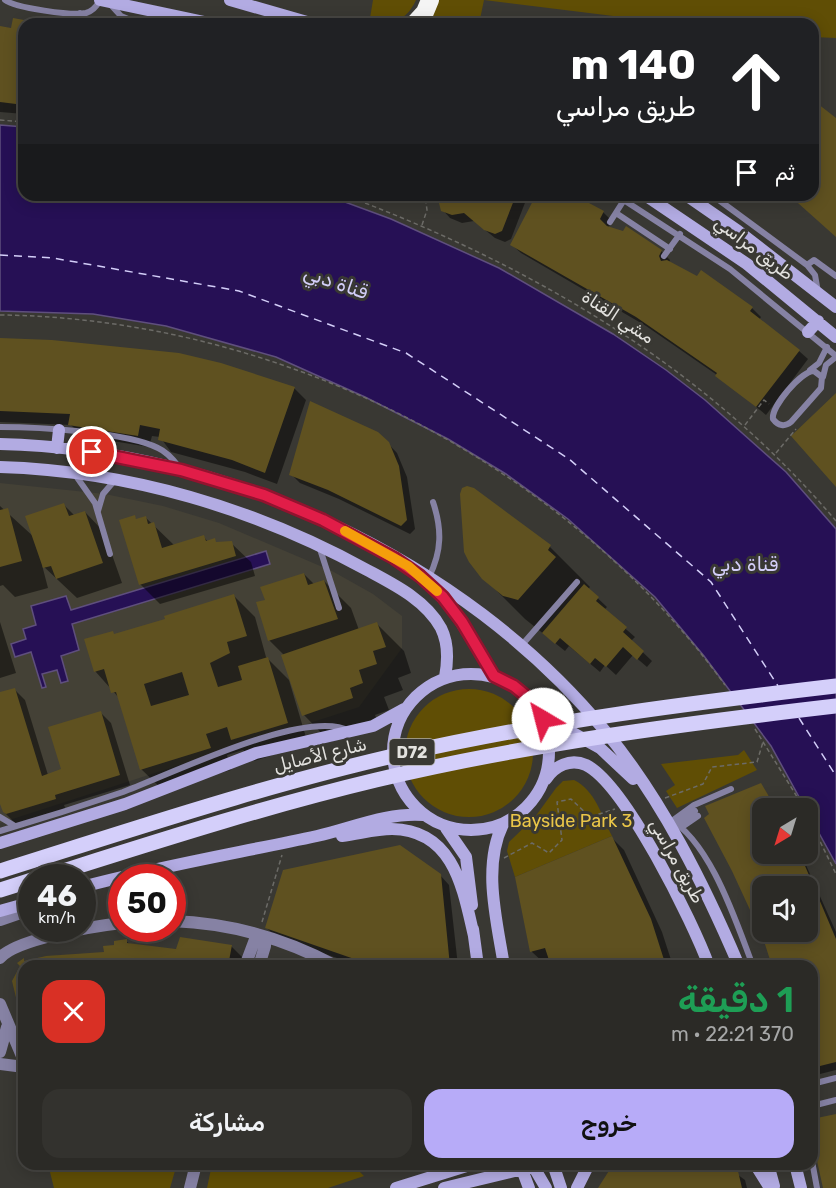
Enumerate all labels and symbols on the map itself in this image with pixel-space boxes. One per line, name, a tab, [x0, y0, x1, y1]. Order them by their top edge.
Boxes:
street label: طريق مراسي	[709, 211, 798, 286]
water label: قناة دبي	[300, 260, 371, 307]
street label: مشي القناة	[577, 285, 658, 350]
pin	[66, 426, 117, 477]
water label: قناة دبي	[712, 552, 778, 579]
position arrow	[511, 687, 575, 751]
street label: شارع الأصايل	[271, 733, 369, 778]
road number: D72	[390, 739, 434, 765]
north arrow	[752, 798, 818, 864]
park label: Bayside Park 3	[510, 810, 632, 832]
street label: طريق مراسي	[643, 815, 709, 908]
speed limit sign: 50	[108, 864, 186, 942]

